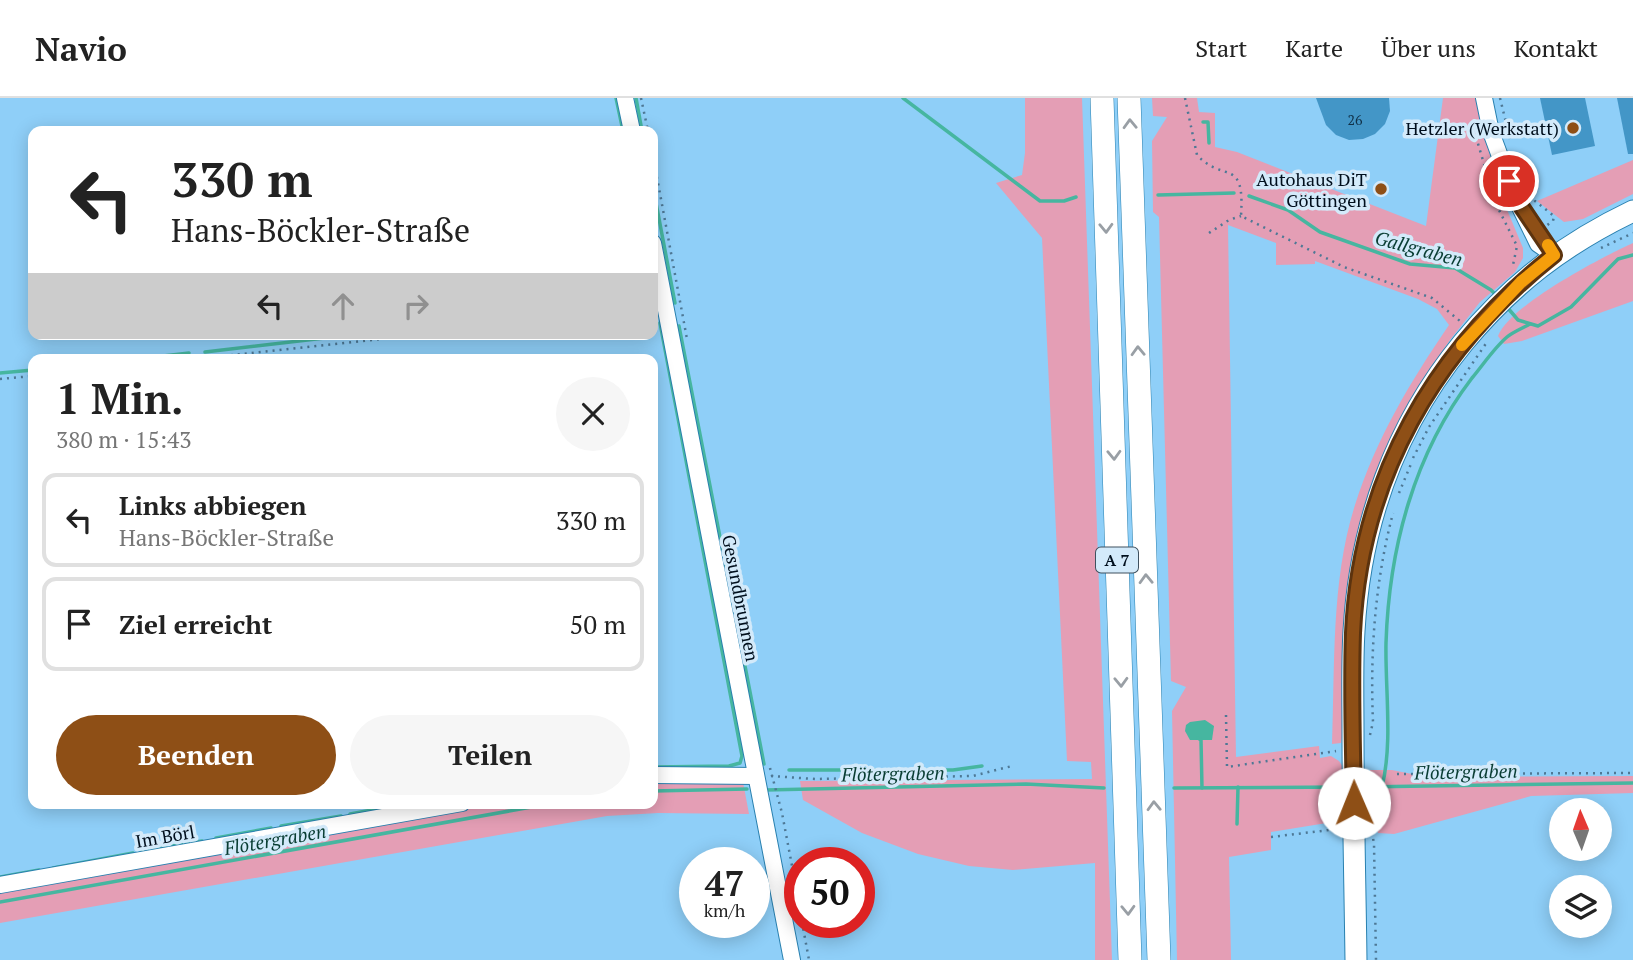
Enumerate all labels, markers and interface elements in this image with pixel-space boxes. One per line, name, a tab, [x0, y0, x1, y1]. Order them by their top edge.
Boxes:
text: Navio	[35, 27, 127, 70]
text: Start	[1195, 32, 1247, 64]
text: Karte	[1285, 32, 1343, 64]
text: Über uns	[1381, 32, 1476, 64]
text: Kontakt	[1514, 32, 1598, 64]
house number: 26	[1348, 110, 1363, 129]
place label: Hetzler (Werkstatt)	[1405, 116, 1559, 140]
one-way arrow	[1123, 118, 1138, 129]
marker: Hetzler (Werkstatt)	[1565, 120, 1581, 136]
text: 330 m	[171, 146, 313, 211]
pin	[1479, 151, 1539, 211]
icon: left	[56, 154, 147, 245]
icon: arrive	[1490, 162, 1528, 200]
place label: Autohaus DiT Göttingen	[1256, 167, 1367, 212]
marker: Autohaus DiT Göttingen	[1373, 181, 1389, 197]
text: Hans-Böckler-Straße	[171, 209, 470, 251]
one-way arrow	[1099, 222, 1114, 233]
water label: Gallgraben	[1373, 224, 1465, 272]
icon: left	[251, 287, 289, 325]
icon: ahead	[324, 287, 362, 325]
icon: right	[397, 287, 435, 325]
one-way arrow	[1130, 345, 1146, 356]
text: 1 Min.	[56, 370, 184, 426]
button: close	[556, 377, 630, 451]
text: 380 m · 15:43	[56, 424, 191, 455]
one-way arrow	[1106, 450, 1121, 461]
text: Links abbiegen	[119, 488, 307, 522]
icon: left	[60, 501, 98, 539]
text: 330 m	[556, 503, 626, 537]
text: Hans-Böckler-Straße	[119, 522, 334, 553]
street label: Gesundbrunnen	[717, 533, 765, 664]
road number: A 7	[1096, 547, 1138, 573]
one-way arrow	[1138, 573, 1153, 584]
icon: arrive	[60, 605, 98, 643]
text: Ziel erreicht	[119, 607, 272, 641]
text: 50 m	[570, 607, 626, 641]
one-way arrow	[1113, 678, 1129, 688]
button: Beenden	[56, 715, 336, 795]
button: Teilen	[350, 715, 630, 795]
water label: Flötergraben	[1413, 758, 1518, 784]
water label: Flötergraben	[840, 760, 945, 786]
position arrow	[1317, 766, 1391, 840]
north arrow	[1549, 798, 1612, 861]
map controls	[1549, 798, 1612, 938]
one-way arrow	[1146, 800, 1161, 811]
water label: Flötergraben	[221, 818, 328, 860]
street label: Im Börl	[134, 819, 196, 853]
speed limit sign: 50	[784, 847, 875, 938]
text: 47	[705, 860, 744, 906]
button: layers	[1549, 875, 1612, 938]
text: km/h	[704, 898, 745, 922]
one-way arrow	[1121, 904, 1136, 915]

